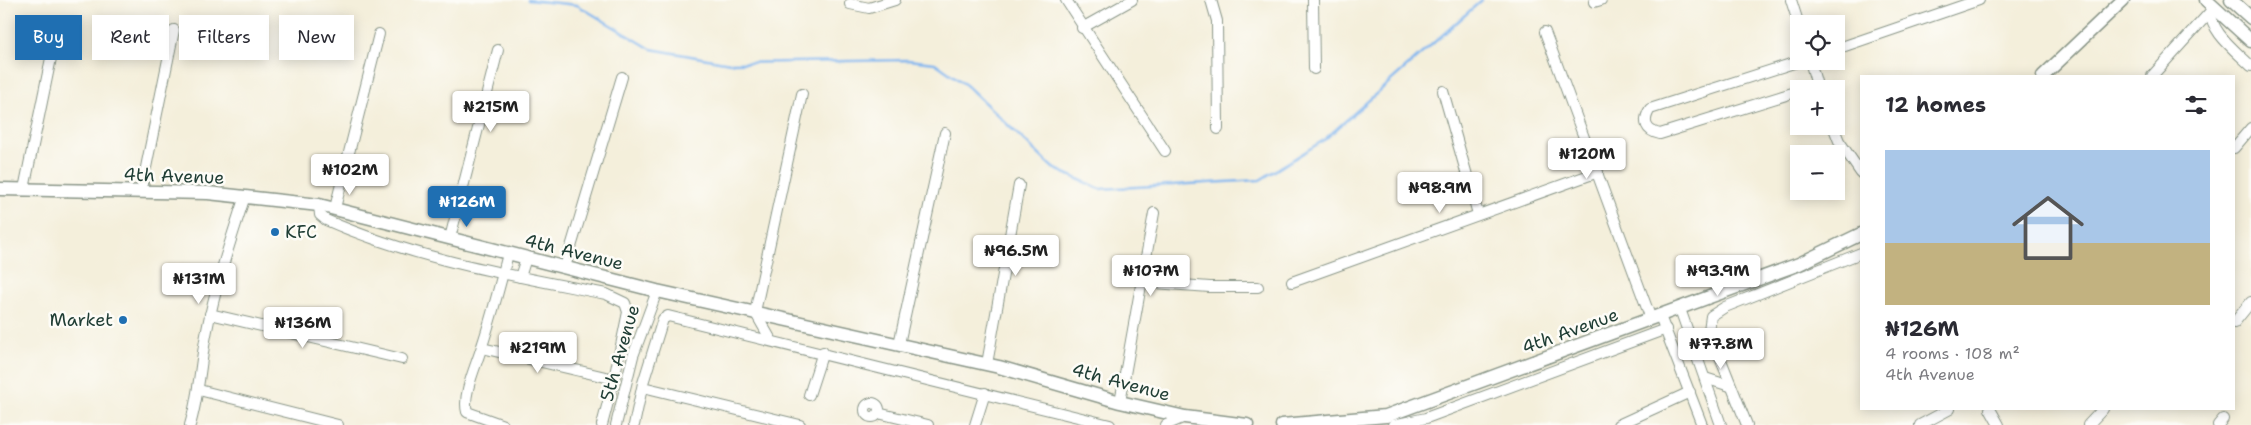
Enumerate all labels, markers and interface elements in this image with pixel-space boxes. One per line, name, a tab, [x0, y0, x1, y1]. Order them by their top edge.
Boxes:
chip: Buy	[15, 15, 82, 60]
chip: Rent	[92, 15, 169, 60]
chip: Filters	[179, 15, 269, 60]
chip: New	[279, 15, 354, 60]
map controls	[1790, 15, 1845, 200]
button: locate	[1790, 15, 1845, 70]
button: +	[1790, 80, 1845, 135]
pin: ₦215M	[456, 90, 526, 133]
text: 12 homes	[1885, 91, 1986, 119]
icon: filters	[2182, 91, 2210, 119]
text: ₦215M	[463, 96, 519, 117]
pin: ₦120M	[1552, 138, 1622, 180]
text: ₦120M	[1559, 143, 1615, 164]
button: −	[1790, 145, 1845, 200]
pin: ₦102M	[315, 154, 385, 196]
text: ₦102M	[322, 159, 378, 180]
street label: 4th Avenue	[123, 162, 225, 190]
pin: ₦98.9M	[1399, 172, 1481, 214]
text: ₦98.9M	[1408, 177, 1472, 198]
icon: home	[2003, 183, 2093, 273]
pin: ₦126M	[432, 186, 502, 228]
text: ₦126M	[439, 191, 495, 212]
place label: KFC	[285, 220, 317, 244]
marker: KFC	[269, 226, 281, 238]
street label: 4th Avenue	[522, 228, 626, 276]
pin: ₦96.5M	[975, 234, 1057, 277]
text: ₦96.5M	[984, 240, 1048, 261]
pin: ₦107M	[1116, 254, 1186, 297]
pin: ₦93.9M	[1677, 254, 1759, 297]
text: ₦107M	[1123, 260, 1179, 281]
text: ₦93.9M	[1686, 260, 1750, 281]
pin: ₦131M	[164, 262, 234, 305]
text: ₦131M	[173, 268, 225, 289]
street label: 5th Avenue	[595, 302, 645, 404]
street label: 4th Avenue	[1518, 302, 1622, 360]
pin: ₦136M	[268, 306, 338, 349]
place label: Market	[49, 308, 113, 332]
text: ₦136M	[275, 312, 331, 333]
marker: Market	[117, 314, 129, 326]
text: ₦126M	[1885, 315, 1959, 343]
pin: ₦77.8M	[1680, 328, 1762, 370]
pin: ₦219M	[503, 332, 573, 374]
text: ₦77.8M	[1689, 333, 1753, 354]
text: ₦219M	[510, 337, 566, 358]
text: 4 rooms · 108 m²	[1885, 343, 2020, 364]
street label: 4th Avenue	[1069, 357, 1173, 407]
text: 4th Avenue	[1885, 364, 1975, 385]

